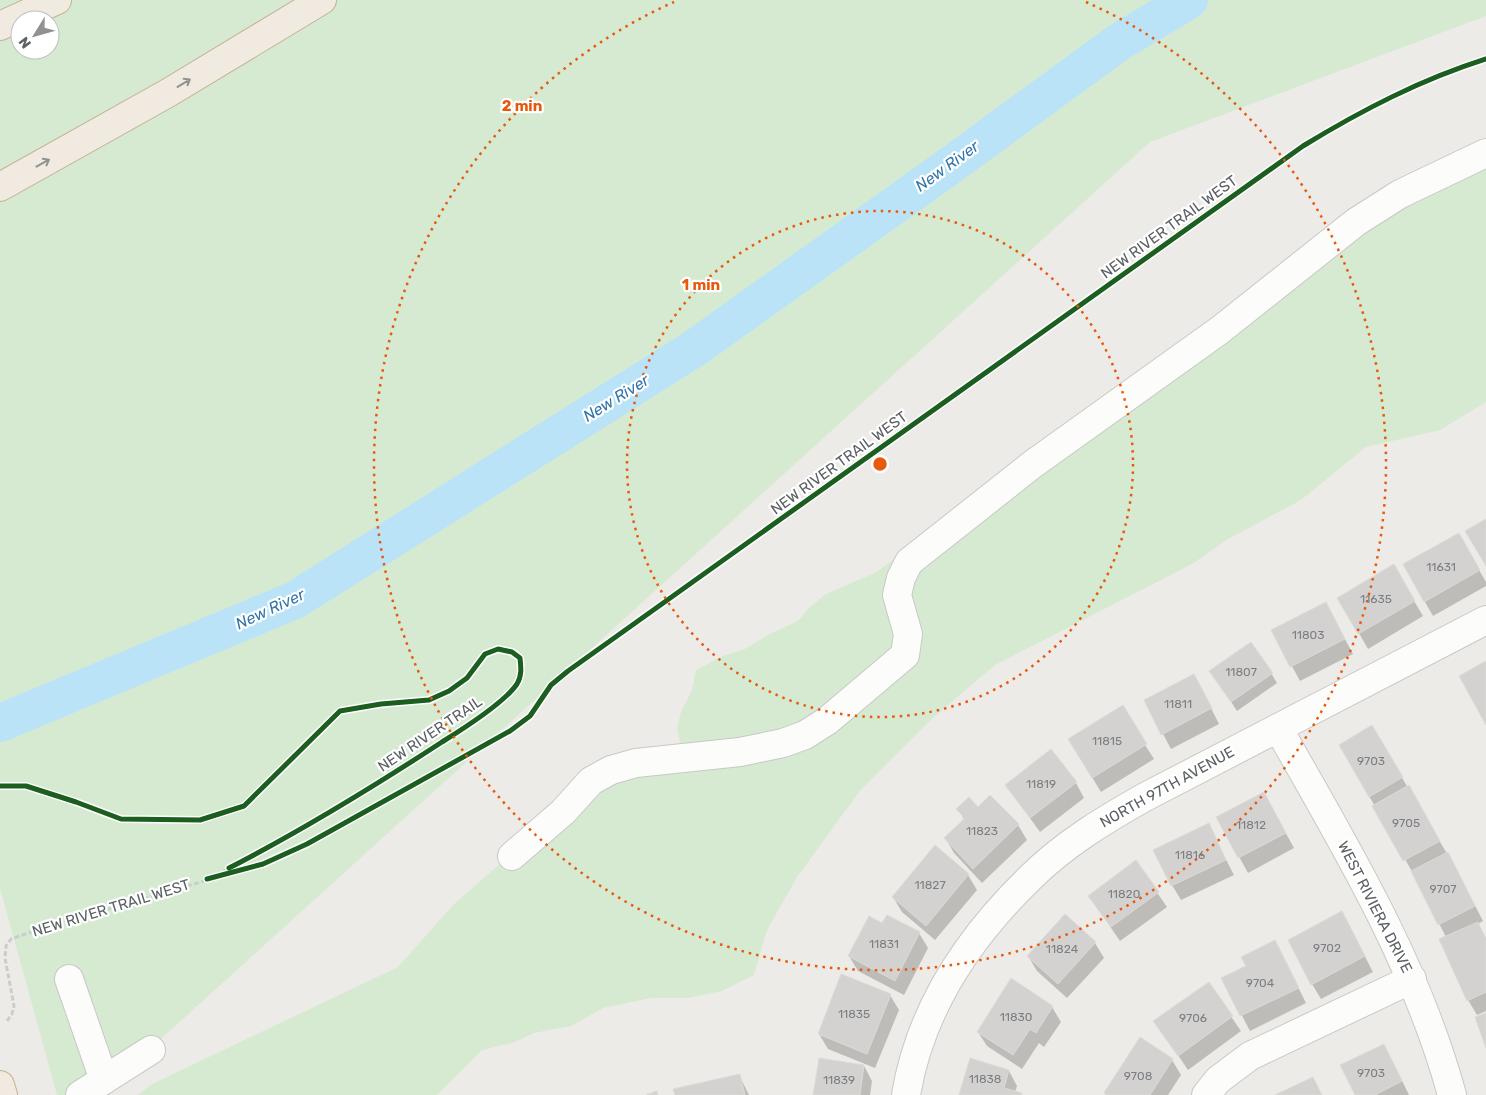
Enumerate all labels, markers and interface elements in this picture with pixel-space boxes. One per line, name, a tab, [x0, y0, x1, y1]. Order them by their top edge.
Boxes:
north arrow	[10, 10, 60, 60]
text: N	[15, 33, 35, 52]
one-way arrow	[177, 77, 191, 87]
text: 2 min	[502, 97, 542, 115]
water label: New River	[911, 136, 983, 196]
one-way arrow	[35, 158, 50, 168]
street label: NEW RIVER TRAIL WEST	[1097, 171, 1241, 283]
text: 1 min	[682, 276, 720, 294]
water label: New River	[579, 370, 653, 426]
street label: NEW RIVER TRAIL WEST	[767, 407, 911, 519]
centre of rings	[871, 455, 889, 473]
house number: 11631	[1426, 560, 1456, 574]
water label: New River	[232, 584, 308, 633]
house number: 11635	[1360, 592, 1392, 606]
house number: 11803	[1292, 628, 1324, 642]
house number: 11807	[1225, 665, 1257, 679]
street label: NEW RIVER TRAIL	[374, 692, 486, 776]
house number: 11811	[1164, 697, 1192, 711]
house number: 11815	[1092, 734, 1122, 748]
street label: NORTH 97TH AVENUE	[1097, 743, 1237, 831]
house number: 9703	[1357, 754, 1385, 768]
house number: 11819	[1026, 777, 1056, 791]
house number: 9705	[1392, 816, 1420, 830]
house number: 11812	[1236, 818, 1266, 832]
house number: 11823	[966, 824, 998, 838]
street label: WEST RIVIERA DRIVE	[1334, 838, 1416, 976]
house number: 11816	[1175, 848, 1205, 862]
street label: NEW RIVER TRAIL WEST	[30, 875, 192, 941]
house number: 11827	[914, 878, 946, 892]
house number: 9707	[1429, 882, 1457, 896]
house number: 11820	[1108, 887, 1140, 901]
house number: 11831	[869, 937, 899, 951]
house number: 9702	[1313, 941, 1341, 955]
house number: 11824	[1046, 942, 1079, 956]
house number: 9704	[1246, 976, 1275, 990]
house number: 11835	[838, 1007, 870, 1021]
house number: 11830	[1000, 1010, 1032, 1024]
house number: 9706	[1179, 1011, 1207, 1025]
house number: 9703	[1357, 1066, 1385, 1080]
house number: 9708	[1124, 1069, 1152, 1083]
house number: 11838	[969, 1072, 1001, 1086]
house number: 11839	[823, 1073, 855, 1087]

